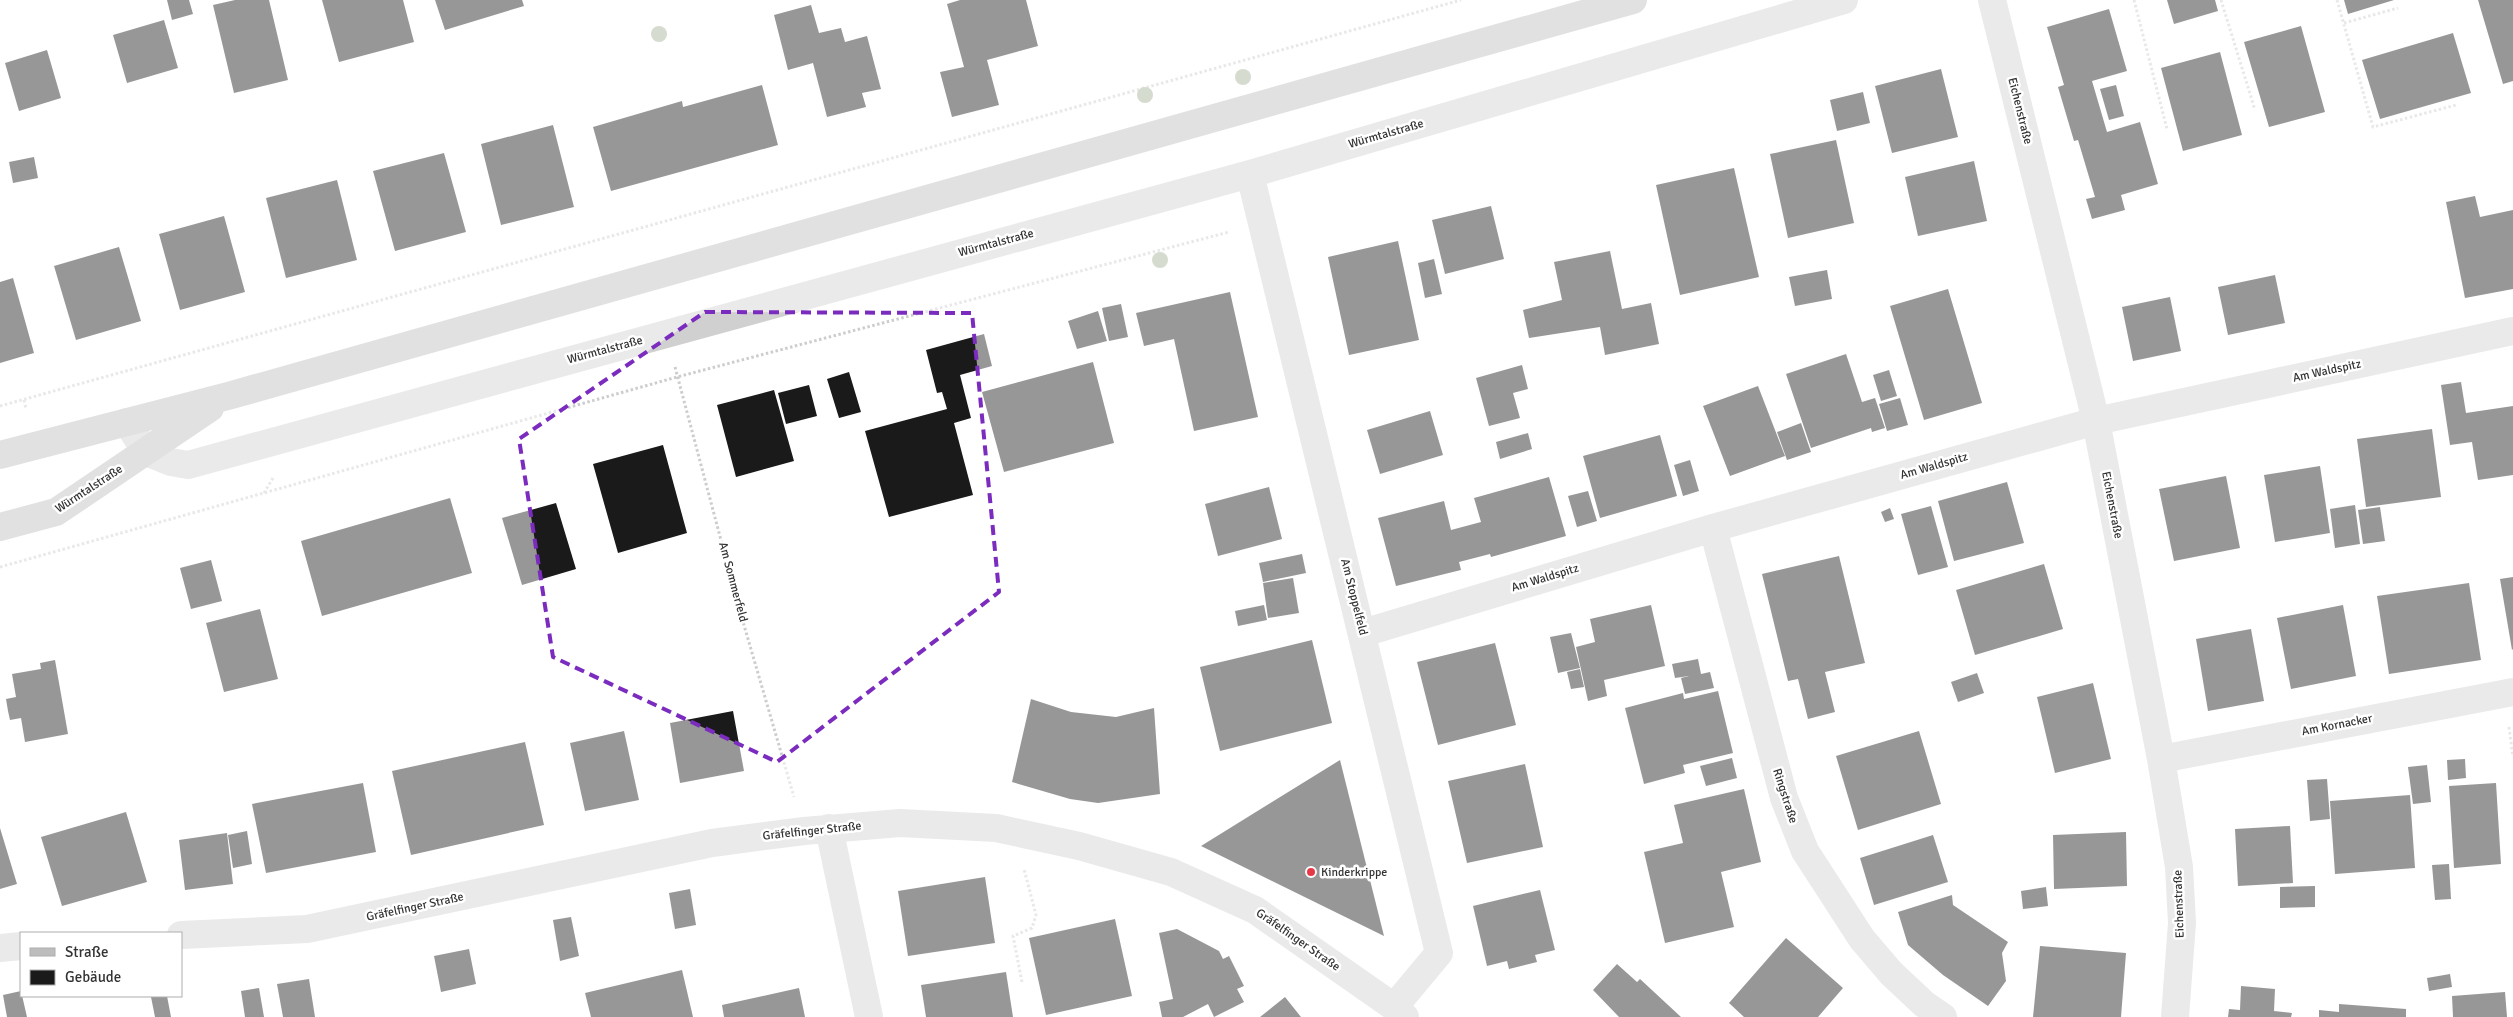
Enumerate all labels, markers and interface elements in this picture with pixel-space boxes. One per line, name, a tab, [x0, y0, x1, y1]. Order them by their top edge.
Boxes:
street label: Eichenstraße	[2004, 76, 2036, 146]
street label: Würmtalstraße	[1347, 116, 1425, 152]
street label: Würmtalstraße	[957, 226, 1035, 260]
street label: Würmtalstraße	[566, 333, 644, 367]
street label: Am Waldspitz	[2291, 356, 2363, 386]
street label: Am Waldspitz	[1898, 449, 1970, 483]
street label: Würmtalstraße	[52, 462, 126, 516]
street label: Eichenstraße	[2098, 470, 2126, 540]
street label: Am Sommerfeld	[715, 540, 751, 624]
street label: Am Stoppelfeld	[1337, 557, 1371, 637]
street label: Am Waldspitz	[1509, 561, 1581, 595]
street label: Am Kornacker	[2300, 711, 2374, 739]
street label: Ringstraße	[1769, 767, 1801, 825]
street label: Gräfelfinger Straße	[762, 818, 862, 844]
place label: Kinderkrippe	[1321, 865, 1387, 880]
marker: Kinderkrippe	[1305, 866, 1317, 878]
street label: Eichenstraße	[2170, 870, 2188, 938]
street label: Gräfelfinger Straße	[365, 889, 465, 925]
street label: Gräfelfinger Straße	[1253, 905, 1343, 975]
legend	[20, 932, 182, 997]
text: Straße	[65, 943, 109, 961]
text: Gebäude	[65, 968, 121, 986]

